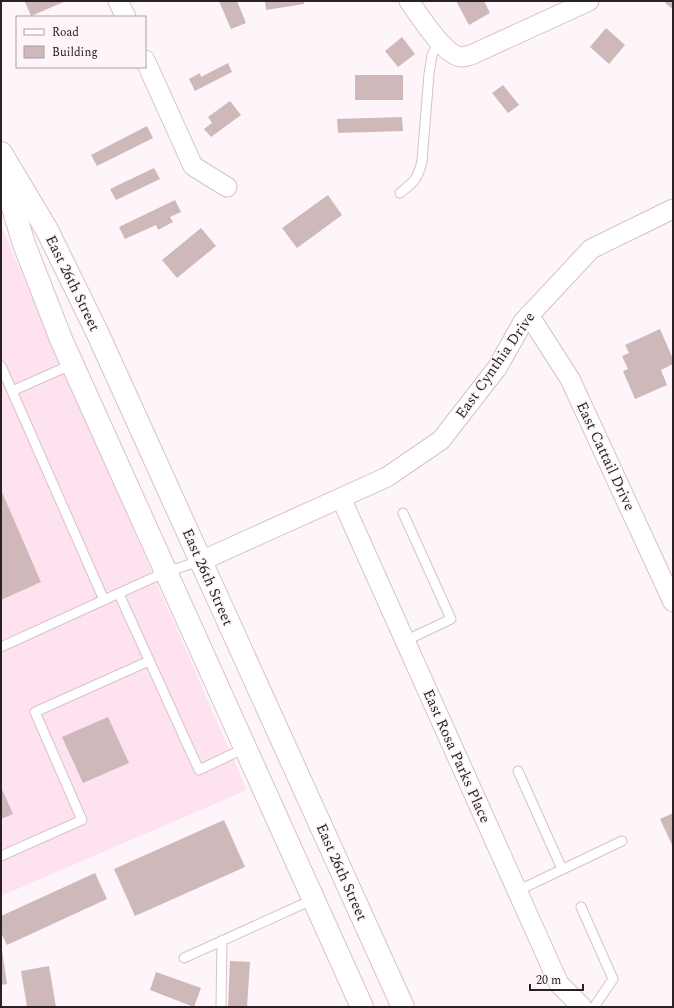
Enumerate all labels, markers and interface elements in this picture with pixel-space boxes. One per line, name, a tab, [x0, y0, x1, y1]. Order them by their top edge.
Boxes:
legend	[16, 16, 146, 68]
text: Road	[52, 23, 79, 42]
text: Building	[52, 43, 98, 62]
street label: East 26th Street	[39, 231, 106, 335]
street label: East Cynthia Drive	[450, 307, 541, 423]
street label: East Cattail Drive	[570, 398, 641, 515]
street label: East 26th Street	[176, 525, 239, 630]
street label: East Rosa Parks Place	[417, 685, 496, 827]
street label: East 26th Street	[310, 820, 373, 925]
scale bar	[530, 966, 583, 992]
text: 20 m	[536, 971, 561, 990]

